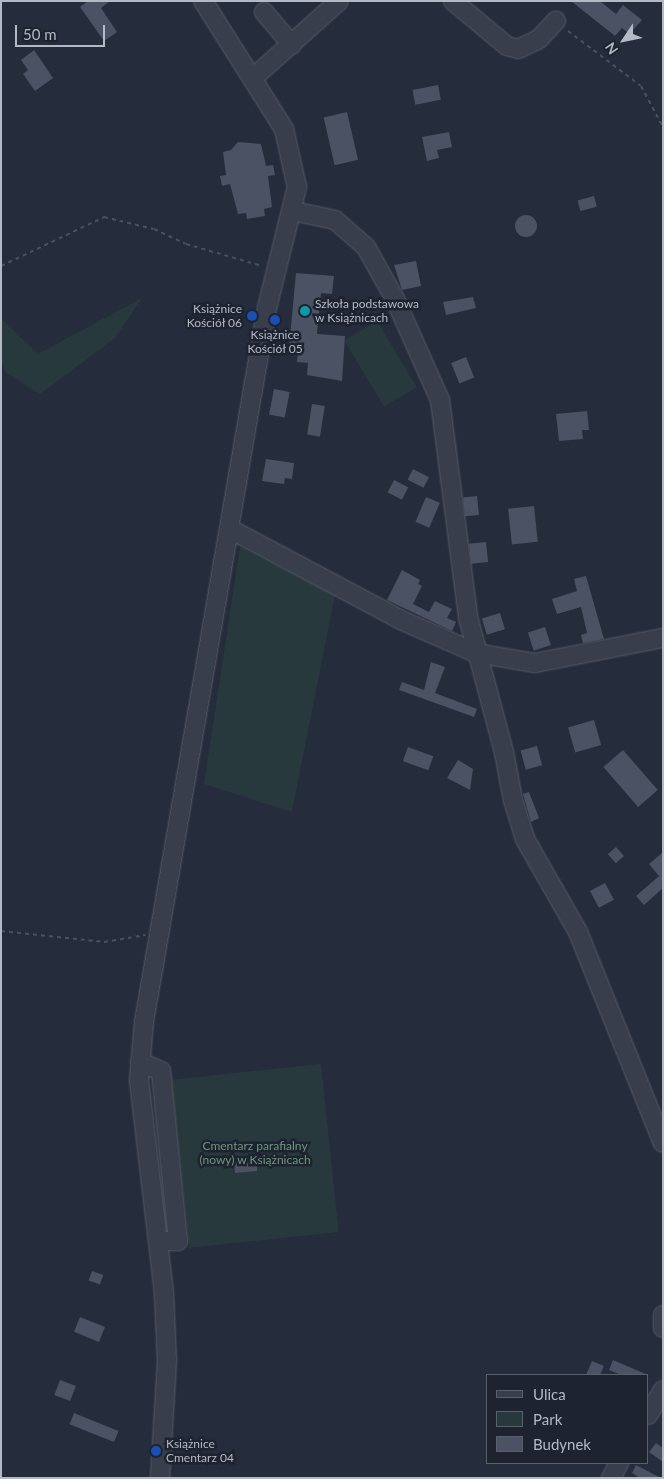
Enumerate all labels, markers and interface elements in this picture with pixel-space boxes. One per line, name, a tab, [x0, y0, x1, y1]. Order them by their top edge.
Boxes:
scale bar	[18, 15, 108, 47]
north arrow	[599, 15, 649, 65]
text: 50 m	[23, 25, 57, 43]
text: N	[601, 39, 621, 58]
place label: Szkoła podstawowa w Książnicach	[315, 297, 419, 325]
place label: Książnice Kościół 06	[186, 302, 242, 330]
marker: Szkoła podstawowa w Książnicach	[299, 305, 311, 317]
marker: Książnice Kościół 06	[246, 310, 258, 322]
marker: Książnice Kościół 05	[269, 314, 281, 326]
place label: Książnice Kościół 05	[247, 328, 303, 356]
park label: Cmentarz parafialny (nowy) w Książnicach	[199, 1139, 311, 1167]
legend	[487, 1374, 649, 1464]
text: Ulica	[533, 1385, 566, 1403]
text: Park	[533, 1410, 562, 1428]
text: Budynek	[533, 1435, 591, 1453]
place label: Książnice Cmentarz 04	[166, 1437, 234, 1465]
marker: Książnice Cmentarz 04	[150, 1445, 162, 1457]

